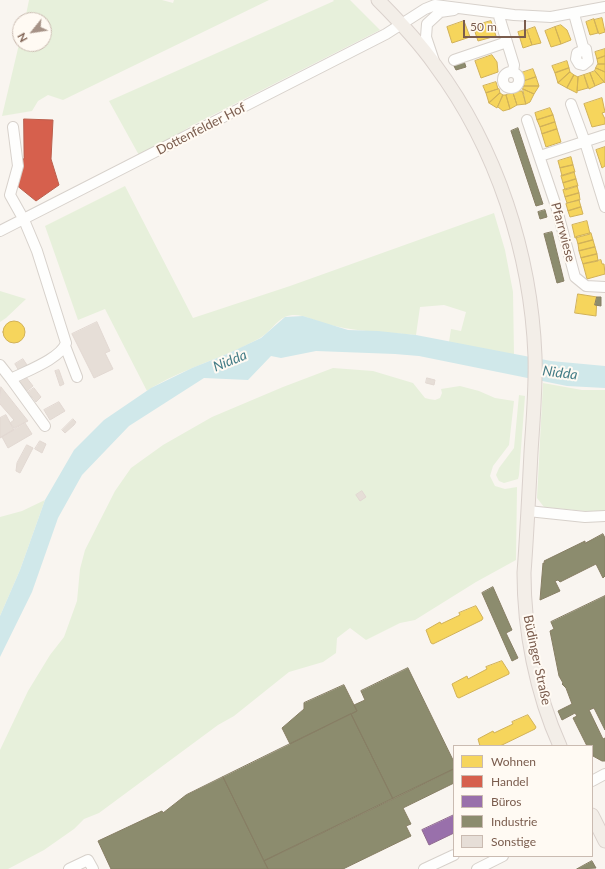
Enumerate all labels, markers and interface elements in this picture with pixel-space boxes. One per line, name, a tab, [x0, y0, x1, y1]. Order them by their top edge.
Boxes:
north arrow	[12, 12, 52, 52]
scale bar	[465, 12, 528, 38]
text: 50 m	[470, 19, 497, 34]
text: N	[14, 31, 30, 45]
street label: Dottenfelder Hof	[154, 100, 248, 158]
street label: Pfarrwiese	[548, 201, 578, 263]
water label: Nidda	[211, 347, 249, 375]
water label: Nidda	[542, 363, 578, 383]
street label: Büdinger Straße	[520, 614, 554, 706]
legend	[453, 745, 593, 857]
text: Wohnen	[491, 754, 536, 769]
text: Handel	[491, 774, 529, 789]
text: Büros	[491, 794, 521, 809]
text: Industrie	[491, 814, 537, 829]
text: Sonstige	[491, 834, 536, 849]

